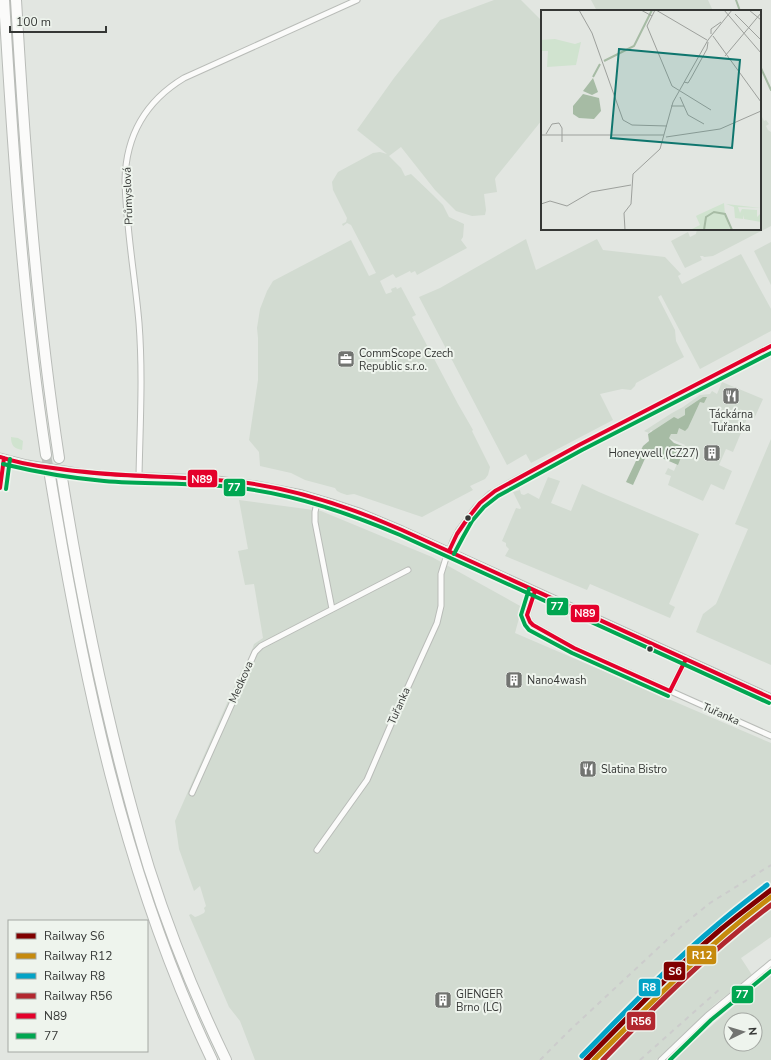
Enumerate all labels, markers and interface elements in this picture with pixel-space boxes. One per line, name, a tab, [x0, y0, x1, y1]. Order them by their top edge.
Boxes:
scale bar	[10, 8, 106, 34]
inset map	[541, 10, 761, 230]
text: 100 m	[16, 14, 51, 30]
street label: Průmyslová	[119, 167, 137, 225]
place label: CommScope Czech Republic s.r.o.	[359, 346, 453, 374]
office icon: CommScope Czech Republic s.r.o.	[336, 349, 356, 369]
restaurant icon: Táckárna Tuřanka	[721, 386, 741, 406]
place label: Táckárna Tuřanka	[709, 407, 753, 435]
building icon: Honeywell (CZ27)	[702, 443, 722, 463]
place label: Honeywell (CZ27)	[608, 446, 699, 461]
line badge: N89	[187, 469, 218, 488]
text: N89	[191, 472, 213, 487]
line badge: 77	[223, 478, 246, 497]
text: 77	[227, 480, 241, 495]
unlabelled marker	[463, 513, 473, 523]
line badge: 77	[546, 597, 569, 616]
text: 77	[550, 599, 564, 614]
line badge: N89	[570, 604, 600, 623]
text: N89	[574, 606, 596, 621]
unlabelled marker	[645, 644, 655, 654]
street label: Medkova	[225, 658, 257, 705]
building icon: Nano4wash	[504, 670, 524, 690]
place label: Nano4wash	[527, 673, 586, 688]
street label: Tuřanka	[384, 685, 414, 727]
street label: Tuřanka	[700, 699, 742, 729]
restaurant icon: Slatina Bistro	[578, 759, 598, 779]
place label: Slatina Bistro	[601, 762, 667, 777]
legend	[8, 920, 148, 1052]
text: Railway S6	[44, 928, 105, 944]
line badge: R12	[686, 945, 717, 965]
text: Railway R12	[44, 948, 113, 964]
text: R12	[692, 948, 713, 963]
line badge: S6	[663, 961, 686, 981]
text: S6	[668, 964, 682, 979]
text: Railway R8	[44, 968, 105, 984]
line badge: R8	[638, 978, 661, 997]
text: R8	[642, 980, 656, 995]
line badge: 77	[731, 985, 754, 1004]
place label: GIENGER Brno (LC)	[456, 987, 504, 1015]
text: 77	[735, 987, 749, 1002]
text: Railway R56	[44, 988, 113, 1004]
building icon: GIENGER Brno (LC)	[433, 990, 453, 1010]
text: N89	[44, 1008, 67, 1024]
line badge: R56	[626, 1011, 656, 1031]
north arrow	[723, 1012, 763, 1052]
text: R56	[631, 1014, 652, 1029]
text: N	[745, 1026, 760, 1036]
text: 77	[44, 1028, 58, 1044]

